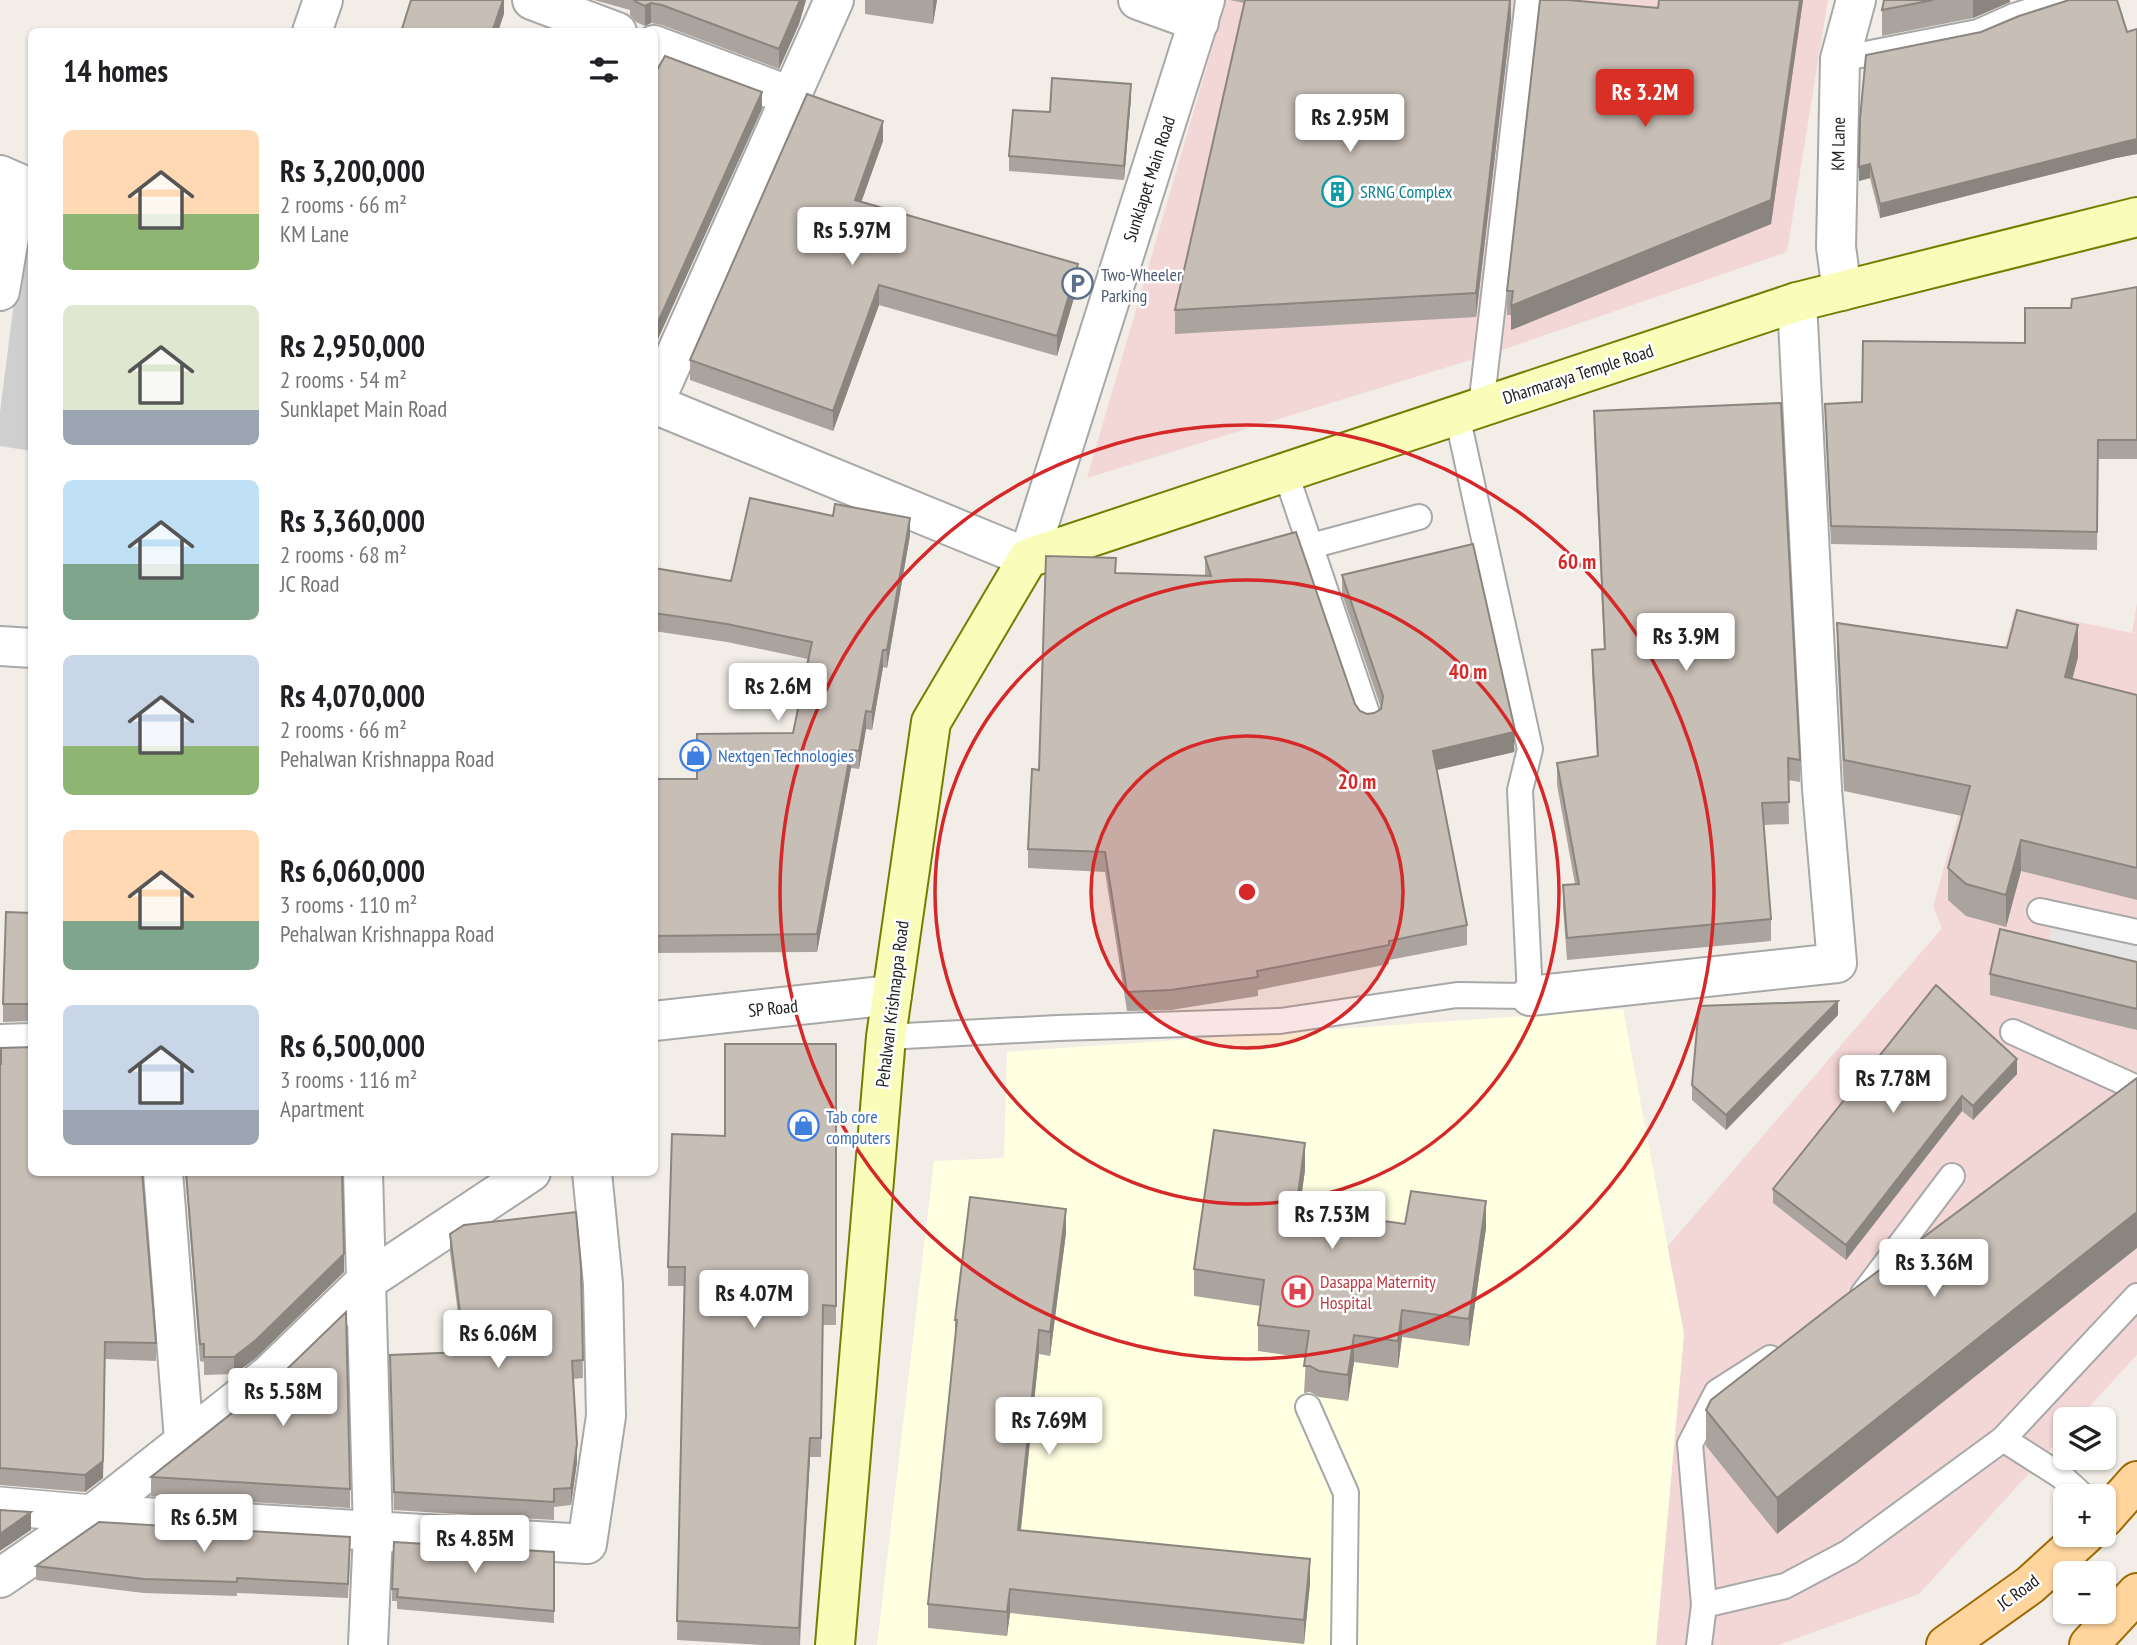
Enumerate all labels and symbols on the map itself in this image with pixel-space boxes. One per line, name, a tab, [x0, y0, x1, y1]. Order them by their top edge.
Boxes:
pin: Rs 3.2M	[1580, 69, 1710, 129]
pin: Rs 2.95M	[1278, 94, 1422, 154]
street label: Sunklapet Main Road	[1118, 113, 1180, 245]
street label: KM Lane	[1826, 117, 1850, 171]
building icon: SRNG Complex	[1320, 174, 1354, 208]
place label: SRNG Complex	[1360, 180, 1453, 203]
pin: Rs 5.97M	[780, 208, 924, 267]
place label: Two-Wheeler Parking	[1101, 263, 1182, 307]
parking icon: Two-Wheeler Parking	[1061, 267, 1095, 301]
street label: Dharmaraya Temple Road	[1500, 339, 1656, 409]
text: 60 m	[1558, 548, 1596, 575]
pin: Rs 3.9M	[1621, 614, 1751, 673]
text: 40 m	[1449, 658, 1487, 685]
pin: Rs 2.6M	[713, 664, 843, 723]
shop icon: Nextgen Technologies	[678, 738, 712, 772]
place label: Nextgen Technologies	[718, 744, 854, 767]
text: 20 m	[1338, 768, 1376, 795]
centre of rings	[1235, 880, 1259, 904]
street label: Pehalwan Krishnappa Road	[870, 919, 914, 1089]
street label: SP Road	[747, 994, 799, 1022]
pin: Rs 7.78M	[1821, 1056, 1965, 1115]
place label: Tab core computers	[826, 1105, 891, 1149]
shop icon: Tab core computers	[786, 1109, 820, 1143]
pin: Rs 7.53M	[1260, 1192, 1404, 1251]
pin: Rs 3.36M	[1862, 1240, 2006, 1299]
pin: Rs 4.07M	[682, 1270, 826, 1330]
place label: Dasappa Maternity Hospital	[1320, 1270, 1436, 1314]
hospital icon: Dasappa Maternity Hospital	[1280, 1274, 1314, 1308]
pin: Rs 6.06M	[426, 1310, 570, 1370]
pin: Rs 5.58M	[211, 1368, 355, 1428]
pin: Rs 7.69M	[977, 1398, 1121, 1457]
pin: Rs 6.5M	[139, 1494, 269, 1554]
pin: Rs 4.85M	[403, 1516, 547, 1575]
street label: JC Road	[1992, 1569, 2044, 1616]

